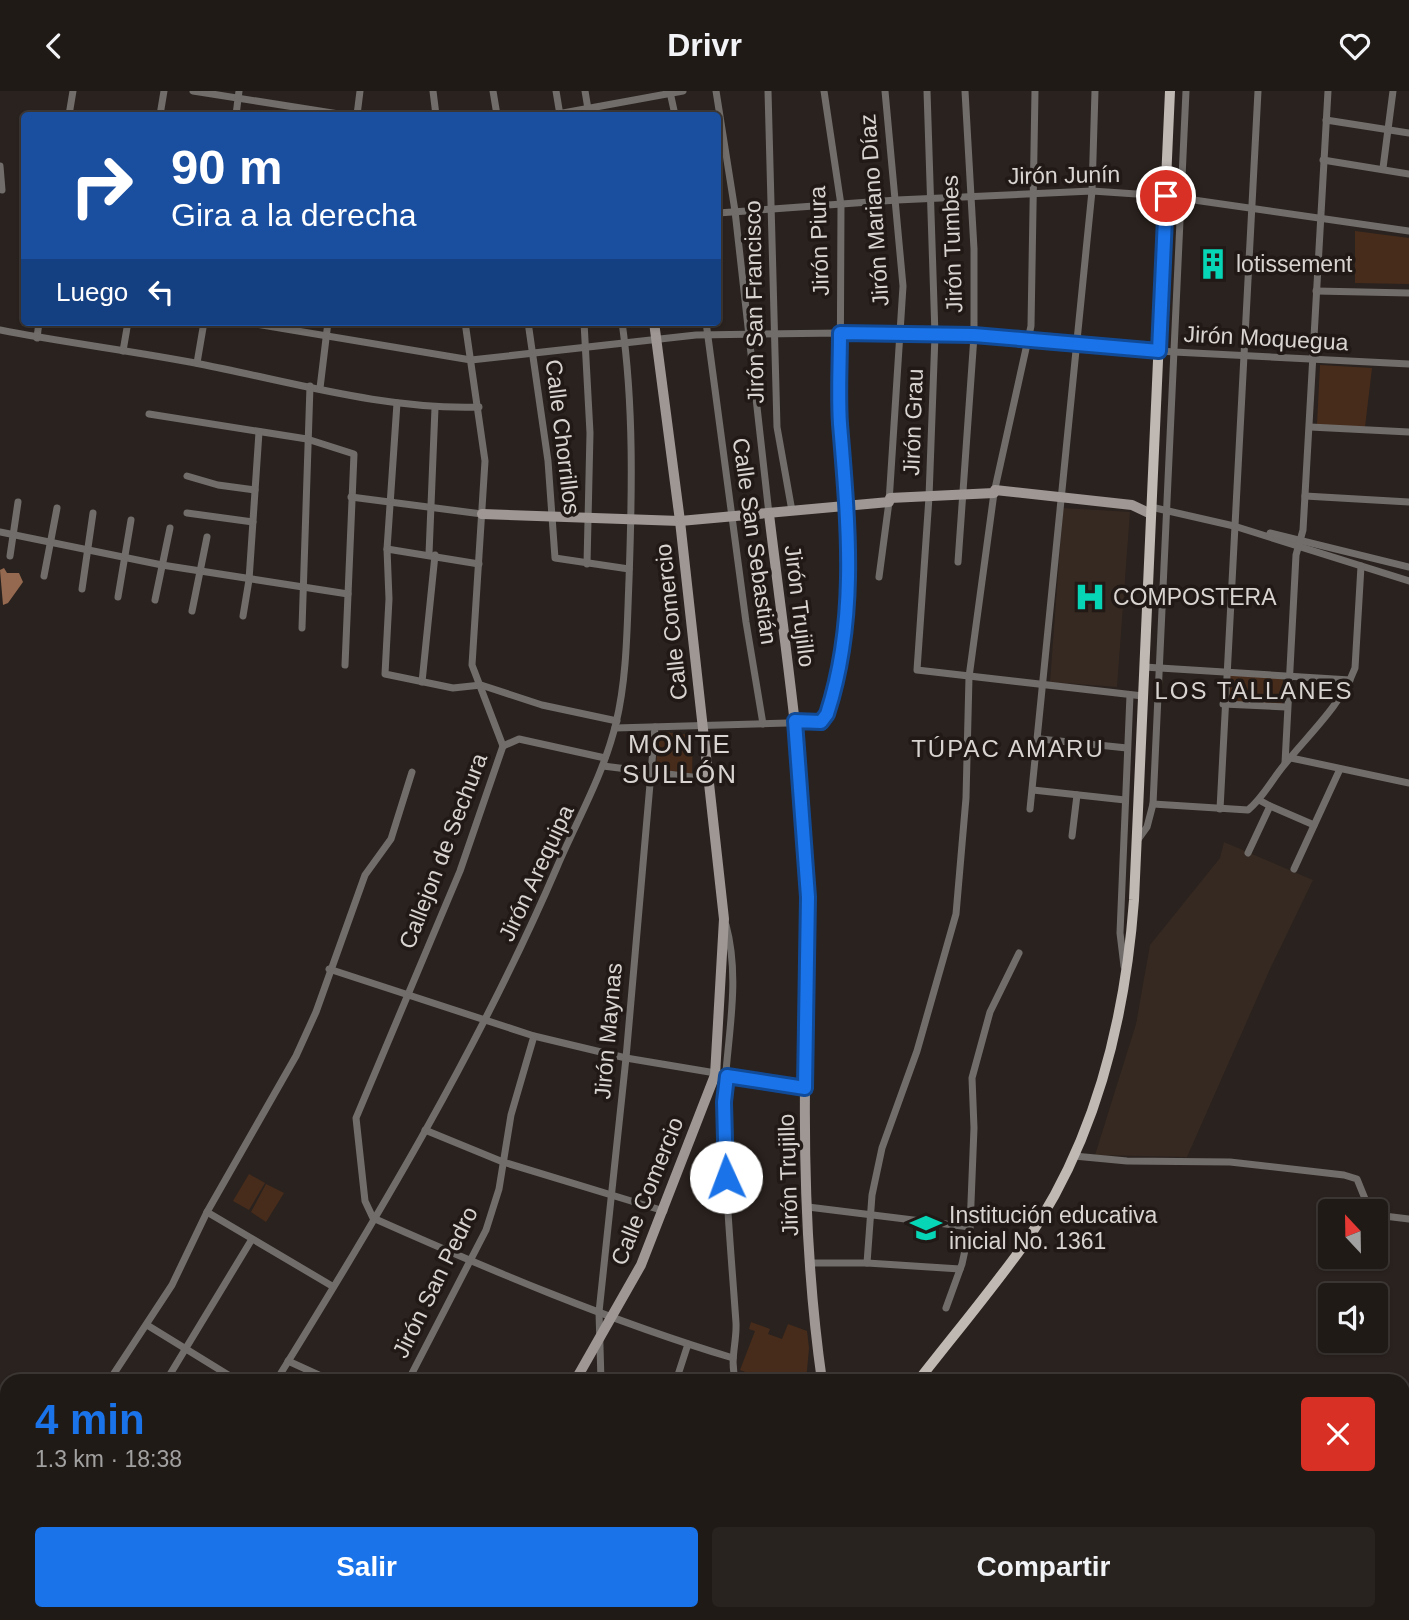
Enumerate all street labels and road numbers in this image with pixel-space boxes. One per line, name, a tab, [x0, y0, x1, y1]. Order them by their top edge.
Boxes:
street label: Jirón Mariano Díaz	[854, 113, 894, 307]
street label: Jirón Junín	[1008, 161, 1120, 189]
street label: Jirón Tumbes	[937, 175, 967, 313]
street label: Jirón Piura	[804, 185, 834, 296]
street label: Jirón San Francisco	[739, 200, 769, 404]
street label: Jirón Moquegua	[1183, 321, 1349, 355]
street label: Calle Chorrillos	[541, 358, 585, 516]
street label: Jirón Grau	[898, 368, 928, 476]
street label: Calle San Sebastián	[728, 436, 782, 646]
street label: Calle Comercio	[650, 542, 692, 702]
street label: Jirón Trujillo	[780, 544, 820, 668]
street label: Callejon de Sechura	[394, 749, 492, 952]
street label: Jirón Arequipa	[493, 801, 579, 945]
street label: Jirón Maynas	[589, 962, 627, 1100]
street label: Calle Comercio	[605, 1113, 689, 1269]
street label: Jirón Trujillo	[773, 1113, 803, 1237]
street label: Jirón San Pedro	[387, 1202, 483, 1362]

